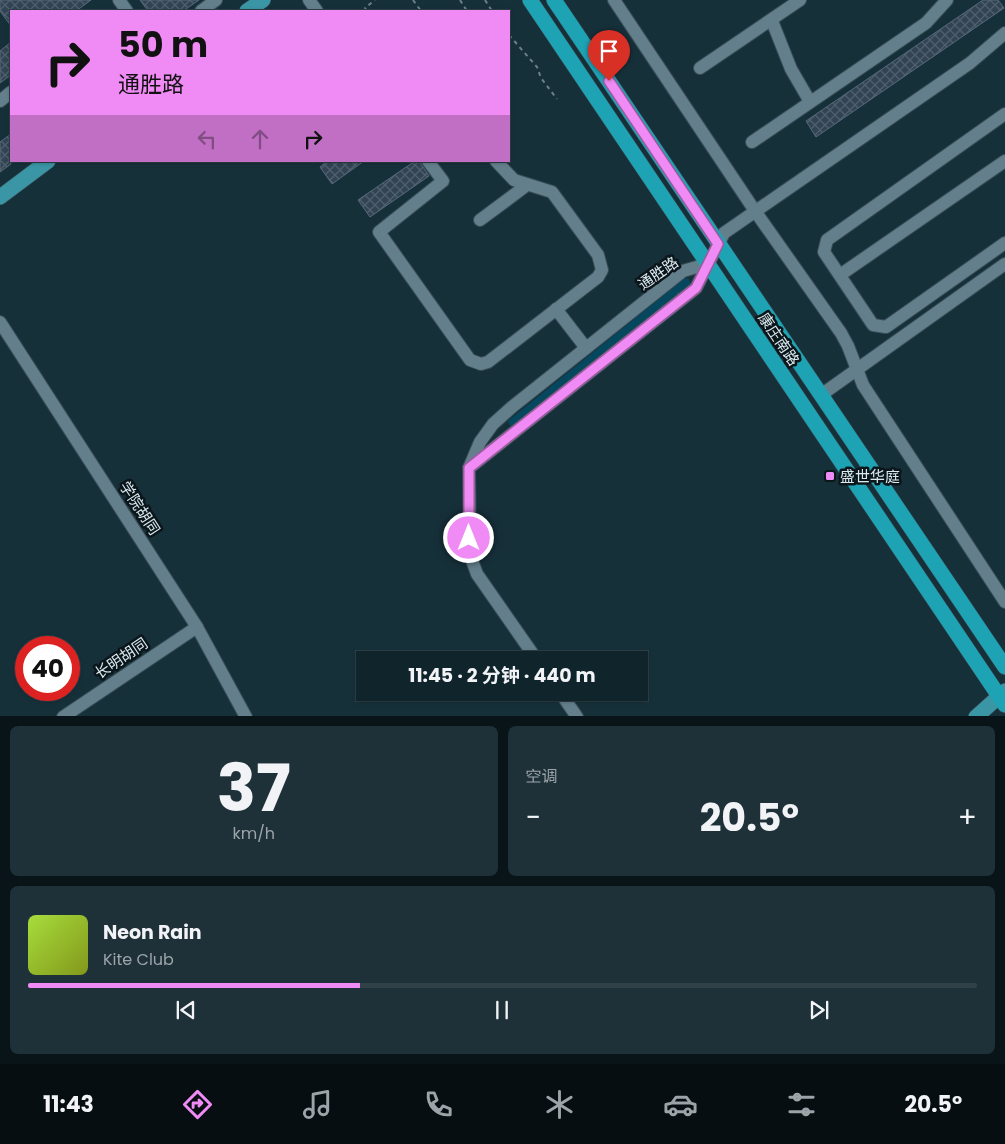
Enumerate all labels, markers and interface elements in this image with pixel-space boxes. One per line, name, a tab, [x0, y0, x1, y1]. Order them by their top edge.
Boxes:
text: 50 m	[118, 20, 208, 69]
icon: right	[35, 30, 100, 95]
pin	[588, 30, 630, 81]
icon: arrive	[595, 37, 623, 65]
text: 通胜路	[118, 69, 184, 100]
icon: left	[193, 125, 221, 153]
icon: ahead	[246, 125, 274, 153]
icon: right	[299, 125, 327, 153]
street label: 通胜路	[634, 251, 682, 295]
street label: 康庄南路	[754, 308, 804, 370]
place label: 盛世华庭	[840, 466, 900, 487]
marker: 盛世华庭	[824, 470, 836, 482]
street label: 学院胡同	[115, 477, 165, 539]
position arrow	[442, 511, 494, 563]
street label: 长明胡同	[90, 633, 152, 683]
speed limit sign: 40	[15, 636, 80, 701]
text: 11:45 · 2 分钟 · 440 m	[408, 662, 596, 689]
text: 37	[217, 743, 291, 834]
text: 空调	[526, 765, 558, 788]
text: 20.5°	[700, 791, 799, 844]
text: −	[526, 798, 541, 837]
text: +	[958, 798, 977, 837]
text: km/h	[232, 822, 275, 845]
text: Neon Rain	[103, 919, 202, 946]
text: Kite Club	[103, 948, 174, 971]
icon: previous	[172, 996, 200, 1024]
icon: pause	[488, 996, 516, 1024]
icon: next	[805, 996, 833, 1024]
icon: directions	[180, 1087, 215, 1122]
icon: music	[300, 1087, 335, 1122]
icon: phone	[421, 1087, 456, 1122]
icon: climate	[542, 1087, 577, 1122]
icon: car	[663, 1087, 698, 1122]
icon: filters	[784, 1087, 819, 1122]
text: 11:43	[43, 1089, 94, 1120]
text: 20.5°	[904, 1089, 962, 1120]

